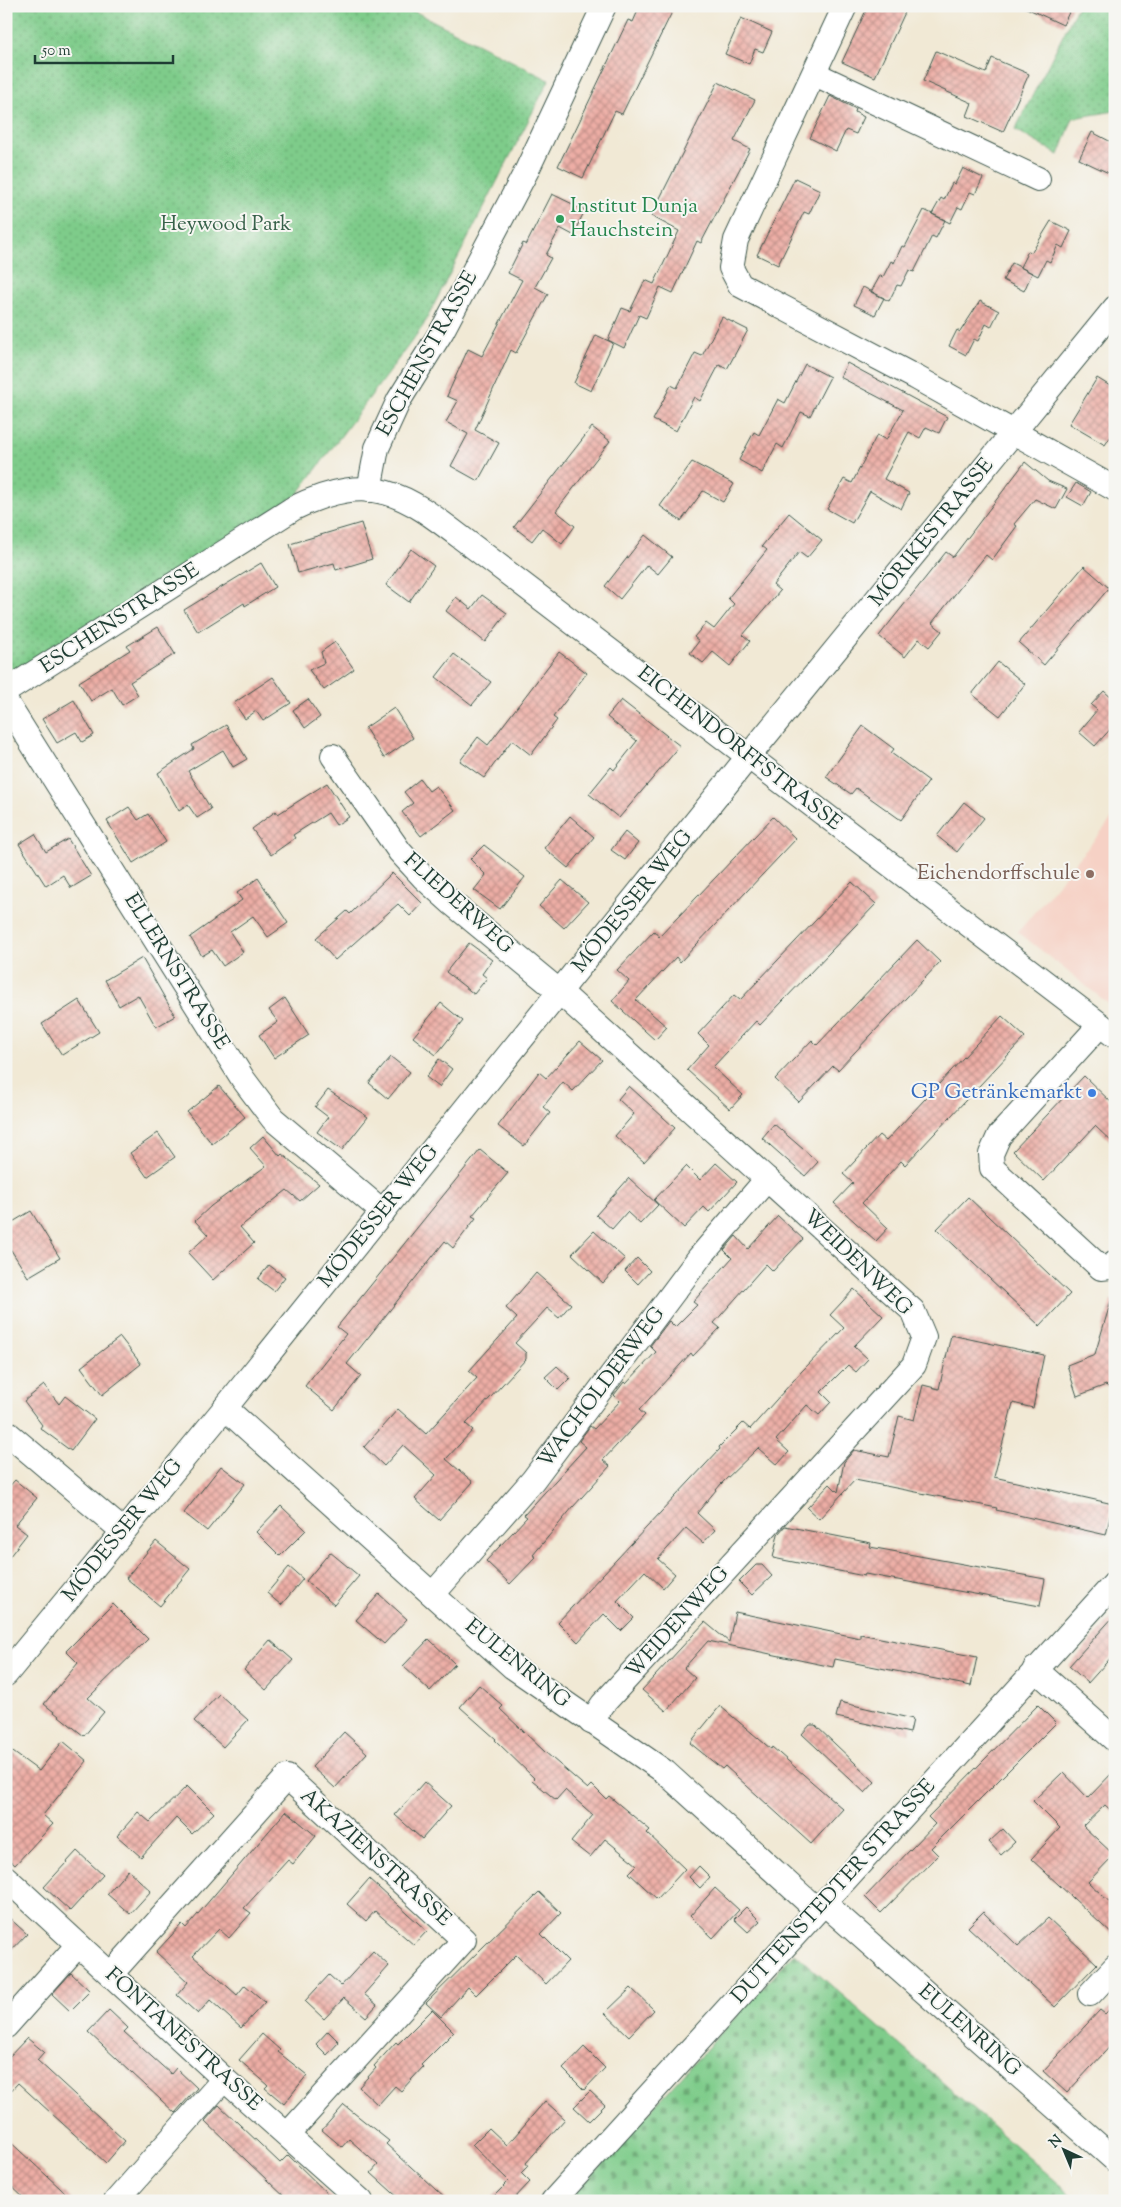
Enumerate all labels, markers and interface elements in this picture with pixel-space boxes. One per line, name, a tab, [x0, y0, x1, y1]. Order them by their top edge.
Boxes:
scale bar	[35, 32, 172, 64]
text: 50 m	[41, 41, 71, 62]
place label: Institut Dunja Hauchstein	[570, 192, 698, 246]
park label: Heywood Park	[160, 210, 292, 240]
marker: Institut Dunja Hauchstein	[554, 213, 566, 225]
street label: ESCHENSTRASSE	[370, 266, 486, 442]
street label: MÖRIKESTRASSE	[863, 452, 1002, 614]
street label: ESCHENSTRASSE	[34, 556, 206, 682]
street label: EICHENDORFFSTRASSE	[630, 660, 848, 839]
street label: MÖDESSER WEG	[566, 824, 700, 980]
street label: FLIEDERWEG	[396, 846, 520, 962]
place label: Eichendorffschule	[917, 859, 1080, 889]
marker: Eichendorffschule	[1084, 868, 1096, 880]
street label: ELLERNSTRASSE	[116, 888, 236, 1056]
place label: GP Getränkemarkt	[911, 1078, 1082, 1108]
marker: GP Getränkemarkt	[1086, 1087, 1098, 1099]
street label: MÖDESSER WEG	[312, 1139, 446, 1295]
street label: WEIDENWEG	[795, 1203, 919, 1323]
street label: WACHOLDERWEG	[531, 1301, 673, 1475]
street label: MÖDESSER WEG	[56, 1453, 190, 1609]
street label: WEIDENWEG	[619, 1560, 737, 1686]
street label: EULENRING	[458, 1612, 576, 1716]
street label: DUTTENSTEDTER STRASSE	[725, 1773, 943, 2011]
street label: AKAZIENSTRASSE	[293, 1782, 457, 1934]
street label: FONTANESTRASSE	[98, 1961, 268, 2119]
street label: EULENRING	[911, 1978, 1027, 2084]
north arrow	[1038, 2124, 1088, 2174]
text: N	[1045, 2131, 1067, 2153]

